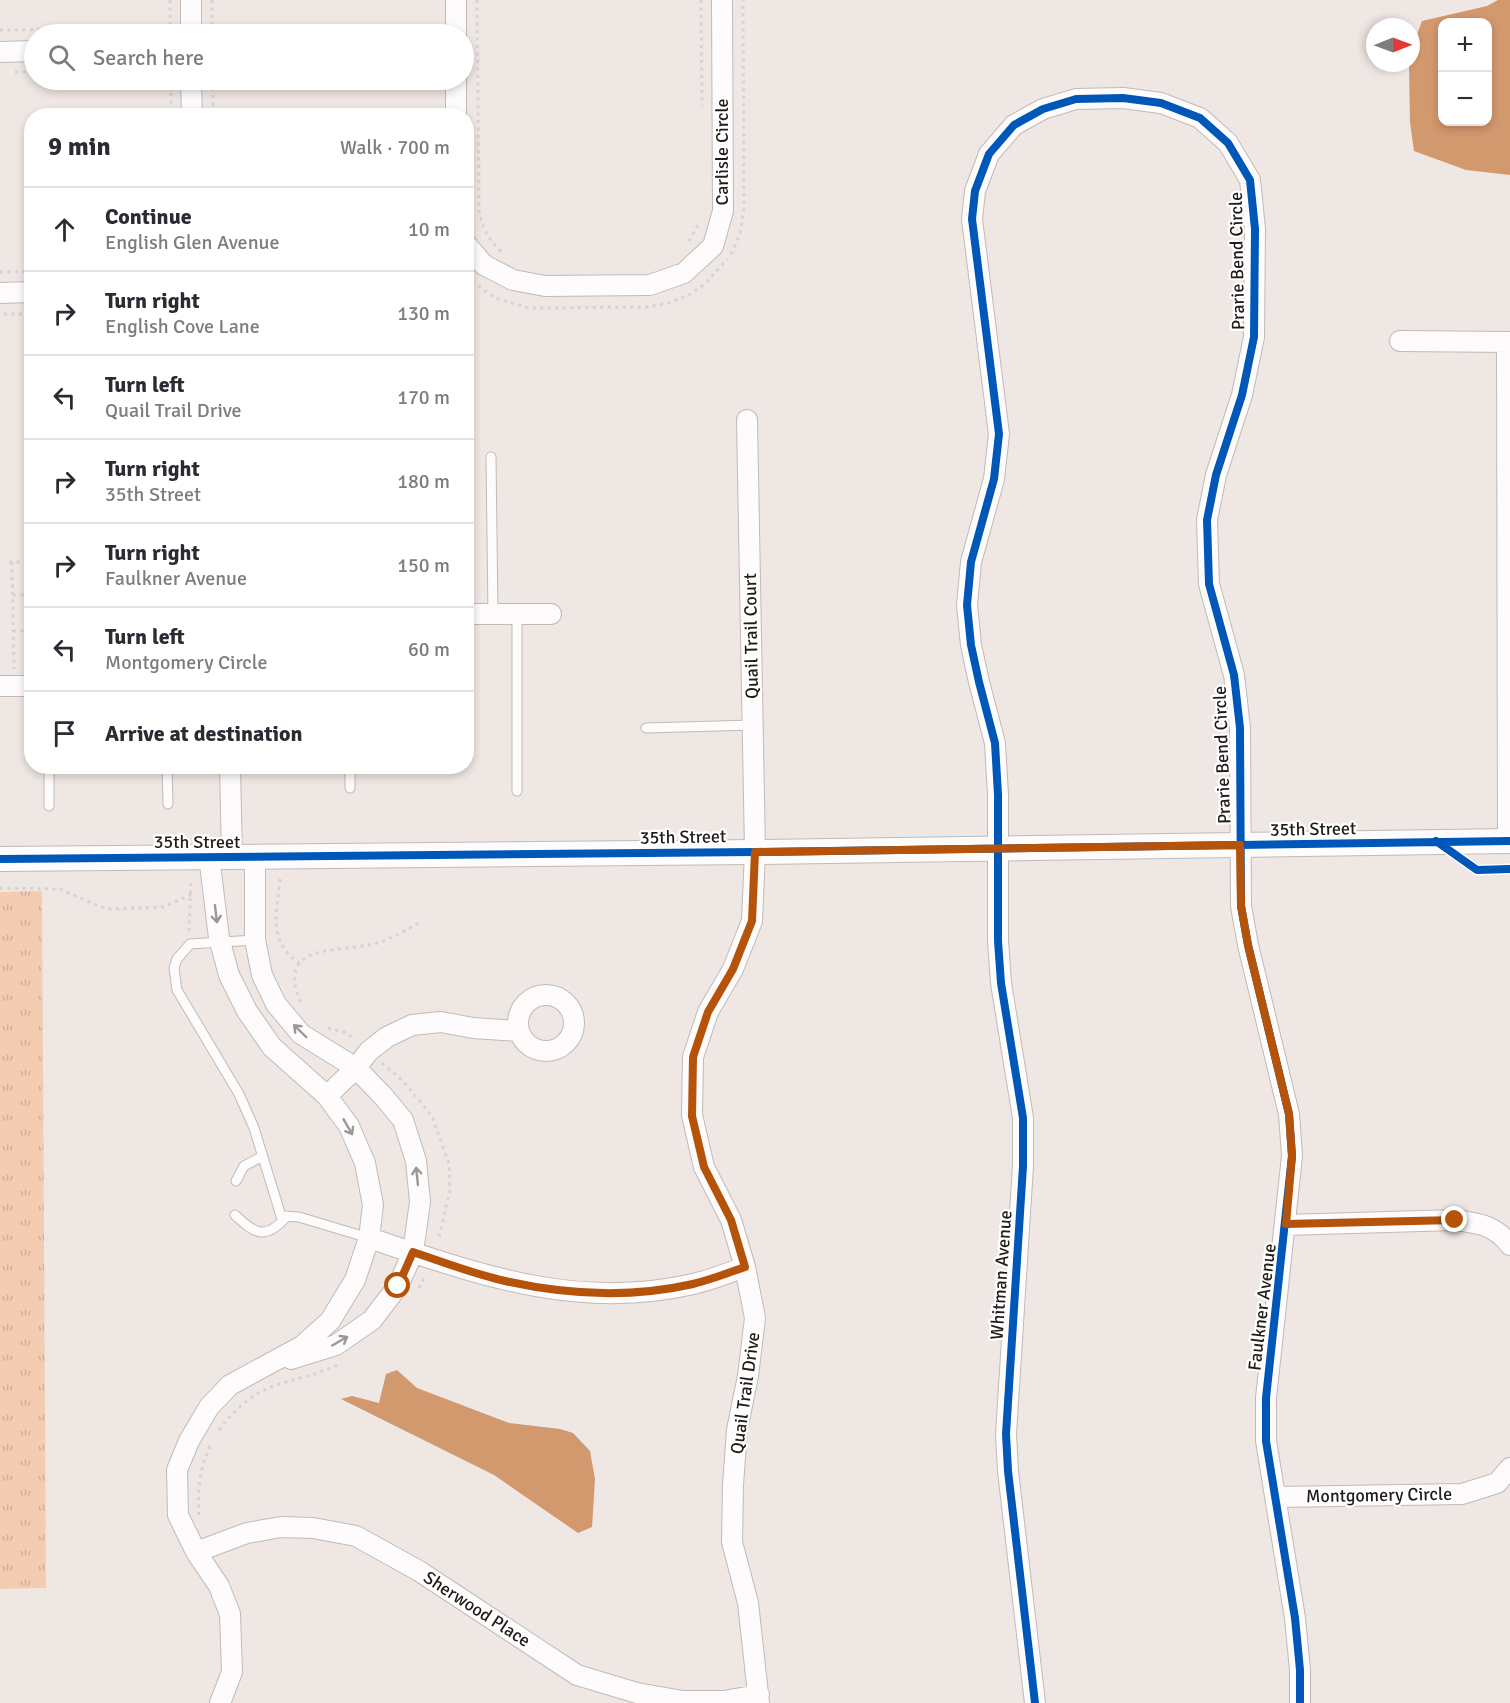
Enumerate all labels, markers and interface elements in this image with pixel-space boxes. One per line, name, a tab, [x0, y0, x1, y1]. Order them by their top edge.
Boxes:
north arrow	[1366, 18, 1420, 72]
map controls	[1438, 18, 1492, 126]
button: +	[1438, 18, 1492, 72]
search box	[24, 24, 474, 90]
icon: search	[45, 41, 78, 74]
text: Search here	[93, 44, 204, 71]
button: −	[1438, 72, 1492, 126]
street label: Carlisle Circle	[711, 98, 733, 206]
text: 9 min	[48, 131, 111, 163]
text: Walk · 700 m	[340, 135, 450, 160]
street label: Prarie Bend Circle	[1225, 192, 1249, 330]
text: Continue	[105, 203, 192, 230]
icon: ahead	[48, 213, 81, 246]
text: 10 m	[408, 217, 450, 242]
text: English Glen Avenue	[105, 230, 279, 255]
text: Turn right	[105, 287, 200, 314]
icon: right	[48, 297, 81, 330]
text: 130 m	[397, 301, 450, 326]
text: English Cove Lane	[105, 314, 260, 339]
text: Turn left	[105, 371, 185, 398]
icon: left	[48, 381, 81, 414]
text: 170 m	[397, 385, 450, 410]
text: Quail Trail Drive	[105, 398, 242, 423]
text: Turn right	[105, 455, 200, 482]
icon: right	[48, 465, 81, 498]
text: 180 m	[397, 469, 450, 494]
text: 35th Street	[105, 482, 201, 507]
text: Turn right	[105, 539, 200, 566]
icon: right	[48, 549, 81, 582]
text: 150 m	[397, 553, 450, 578]
text: Faulkner Avenue	[105, 566, 247, 591]
street label: Quail Trail Court	[739, 573, 763, 699]
text: Turn left	[105, 623, 185, 650]
icon: left	[48, 633, 81, 666]
text: 60 m	[408, 637, 450, 662]
text: Montgomery Circle	[105, 650, 267, 675]
street label: Prarie Bend Circle	[1209, 686, 1235, 824]
icon: arrive	[48, 717, 81, 750]
text: Arrive at destination	[105, 720, 302, 747]
street label: 35th Street	[1270, 817, 1356, 841]
street label: 35th Street	[640, 825, 726, 849]
street label: 35th Street	[154, 831, 240, 853]
one-way arrow	[211, 904, 222, 924]
one-way arrow	[293, 1024, 308, 1038]
one-way arrow	[343, 1118, 355, 1135]
one-way arrow	[411, 1166, 422, 1186]
route end	[1441, 1206, 1467, 1232]
street label: Whitman Avenue	[986, 1210, 1016, 1340]
street label: Faulkner Avenue	[1243, 1242, 1281, 1372]
route start	[384, 1272, 410, 1298]
street label: Quail Trail Drive	[726, 1331, 764, 1455]
one-way arrow	[331, 1335, 348, 1347]
street label: Montgomery Circle	[1306, 1483, 1452, 1507]
street label: Sherwood Place	[420, 1566, 534, 1652]

